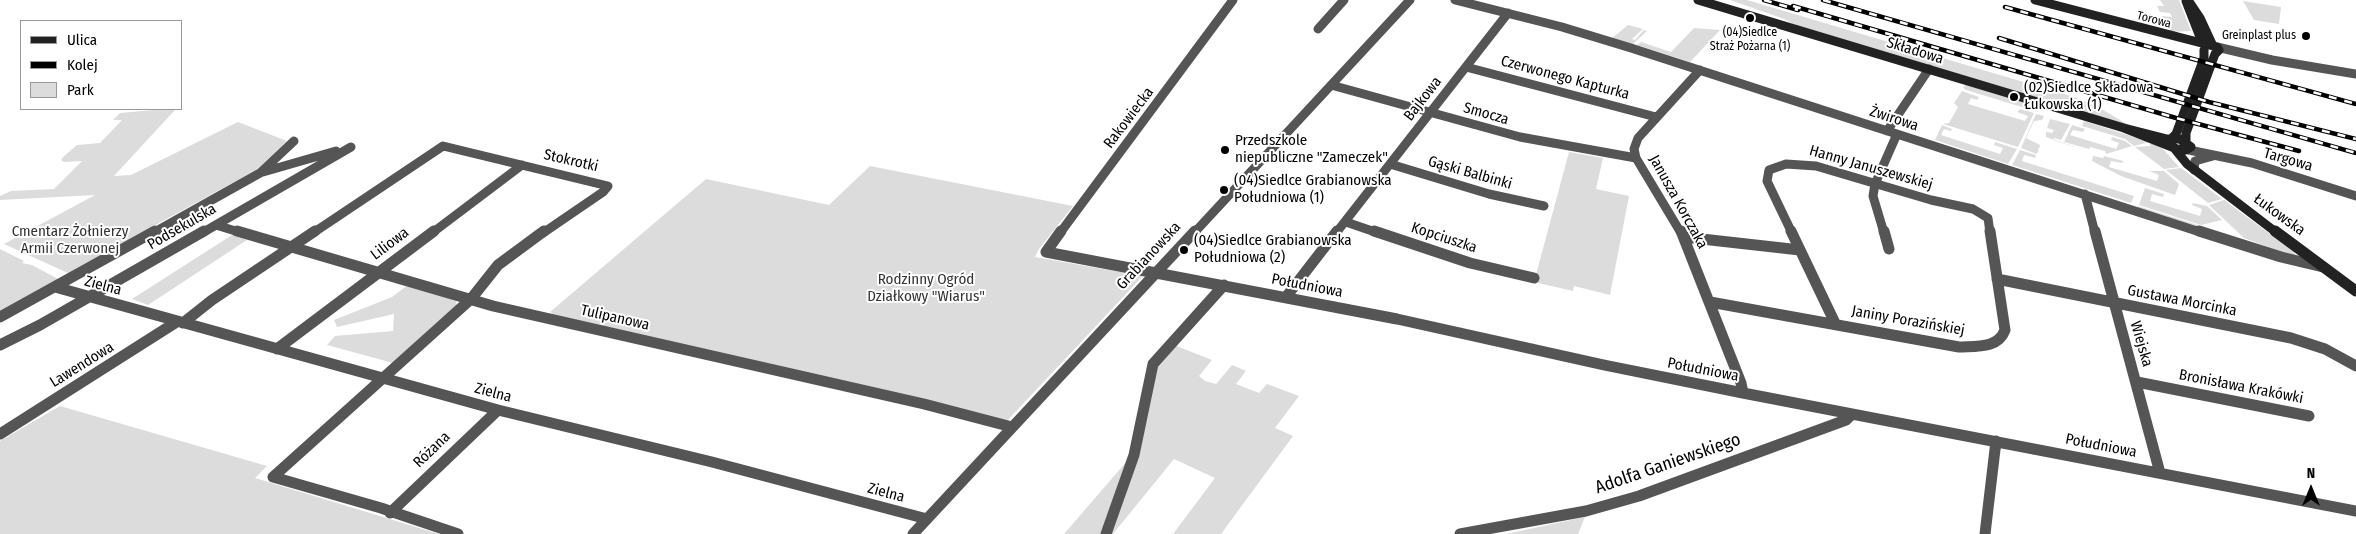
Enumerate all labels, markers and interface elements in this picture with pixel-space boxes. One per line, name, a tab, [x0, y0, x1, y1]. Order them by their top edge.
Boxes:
street label: Torowa	[2135, 9, 2173, 31]
marker: (04)Siedlce Straż Pożarna (1)	[1744, 12, 1756, 24]
legend	[20, 20, 182, 110]
place label: (04)Siedlce Straż Pożarna (1)	[1710, 26, 1790, 54]
place label: Greinplast plus	[2222, 29, 2296, 43]
marker: Greinplast plus	[2300, 30, 2312, 42]
text: Ulica	[67, 31, 97, 49]
street label: Składowa	[1884, 34, 1946, 68]
street label: Czerwonego Kapturka	[1499, 52, 1631, 104]
text: Kolej	[67, 56, 98, 74]
street label: Bajkowa	[1400, 73, 1446, 125]
place label: (02)Siedlce Składowa Łukowska (1)	[2024, 79, 2153, 114]
text: Park	[67, 81, 94, 99]
street label: Rakowiecka	[1100, 84, 1158, 152]
marker: (02)Siedlce Składowa Łukowska (1)	[2008, 91, 2020, 103]
street label: Smocza	[1461, 99, 1511, 129]
street label: Żwirowa	[1867, 103, 1921, 135]
place label: Przedszkole niepubliczne "Zameczek"	[1235, 132, 1388, 167]
street label: Hanny Januszewskiej	[1807, 142, 1935, 194]
marker: Przedszkole niepubliczne "Zameczek"	[1219, 144, 1231, 156]
street label: Targowa	[2261, 144, 2315, 176]
street label: Stokrotki	[542, 146, 600, 176]
street label: Gąski Balbinki	[1426, 152, 1514, 194]
street label: Janusza Korczaka	[1645, 152, 1711, 252]
place label: (04)Siedlce Grabianowska Południowa (1)	[1234, 172, 1392, 207]
marker: (04)Siedlce Grabianowska Południowa (1)	[1218, 184, 1230, 196]
street label: Łukowska	[2250, 190, 2308, 240]
street label: Podsekulska	[144, 200, 220, 254]
street label: Grabianowska	[1113, 218, 1185, 294]
street label: Kopciuszka	[1409, 219, 1479, 257]
park label: Cmentarz Żołnierzy Armii Czerwonej	[12, 223, 128, 258]
street label: Liliowa	[367, 224, 413, 264]
place label: (04)Siedlce Grabianowska Południowa (2)	[1194, 232, 1352, 267]
marker: (04)Siedlce Grabianowska Południowa (2)	[1178, 244, 1190, 256]
street label: Południowa	[1270, 270, 1344, 302]
park label: Rodzinny Ogród Działkowy "Wiarus"	[867, 271, 985, 306]
street label: Zielna	[83, 272, 123, 300]
street label: Gustawa Morcinka	[2126, 282, 2238, 320]
street label: Tulipanowa	[579, 301, 651, 335]
street label: Janiny Porazińskiej	[1850, 302, 1966, 340]
street label: Wiejska	[2126, 319, 2156, 369]
street label: Lawendowa	[47, 338, 117, 392]
street label: Południowa	[1666, 354, 1740, 386]
street label: Bronisława Krakówki	[2177, 366, 2305, 408]
street label: Zielna	[473, 379, 513, 407]
street label: Różana	[410, 428, 454, 472]
street label: Adolfa Ganiewskiego	[1592, 429, 1744, 499]
street label: Południowa	[2064, 430, 2138, 462]
north arrow	[2286, 464, 2336, 514]
text: N	[2307, 465, 2315, 482]
street label: Zielna	[866, 479, 906, 507]

